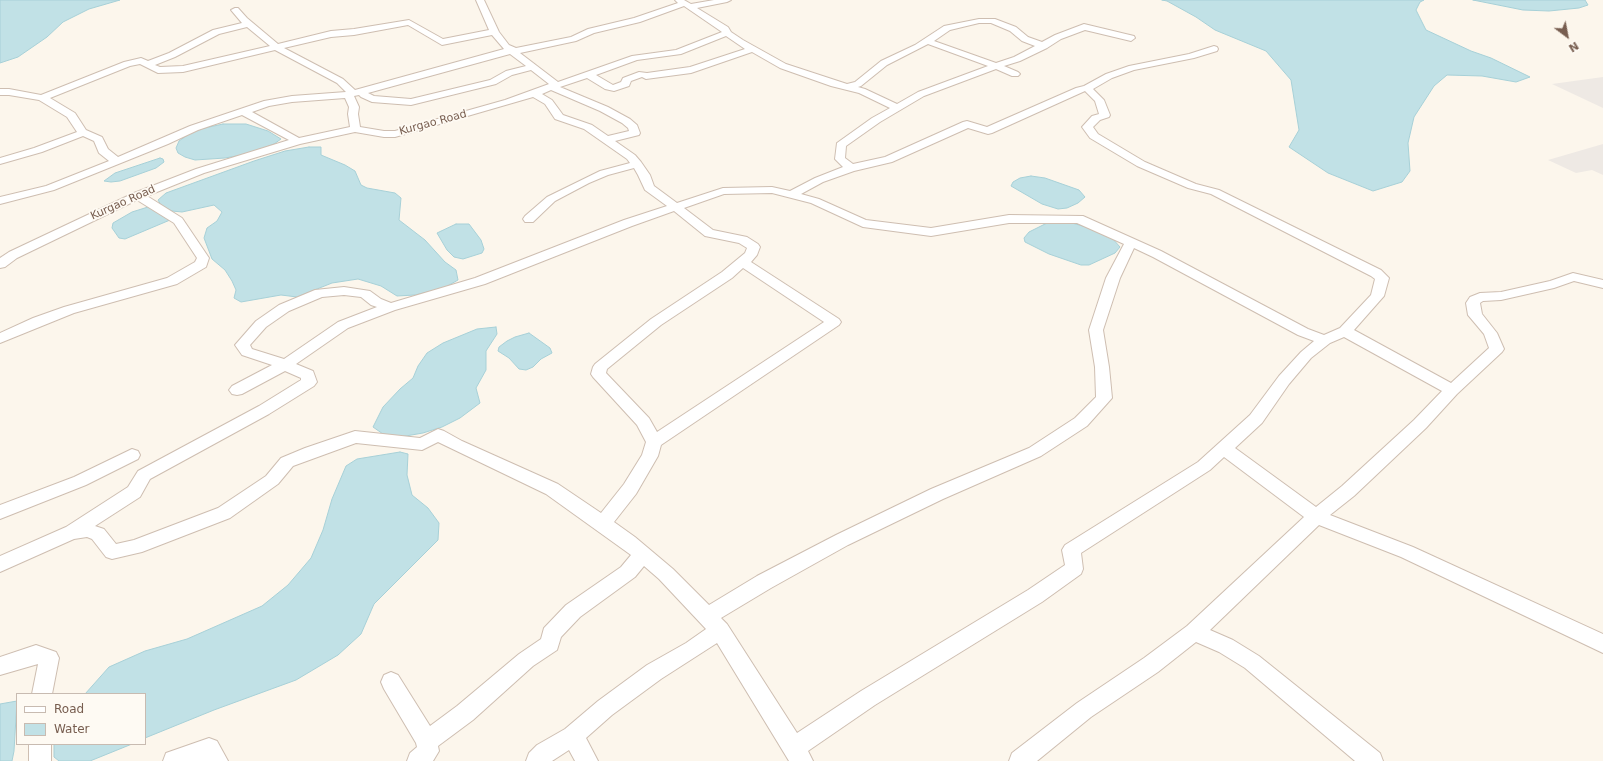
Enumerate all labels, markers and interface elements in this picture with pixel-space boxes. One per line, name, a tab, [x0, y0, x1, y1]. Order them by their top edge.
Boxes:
north arrow	[1547, 16, 1587, 56]
text: N	[1566, 39, 1581, 55]
street label: Kurgao Road	[398, 108, 468, 138]
street label: Kurgao Road	[89, 183, 157, 223]
legend	[16, 693, 146, 745]
text: Road	[54, 702, 84, 716]
text: Water	[54, 722, 89, 736]

